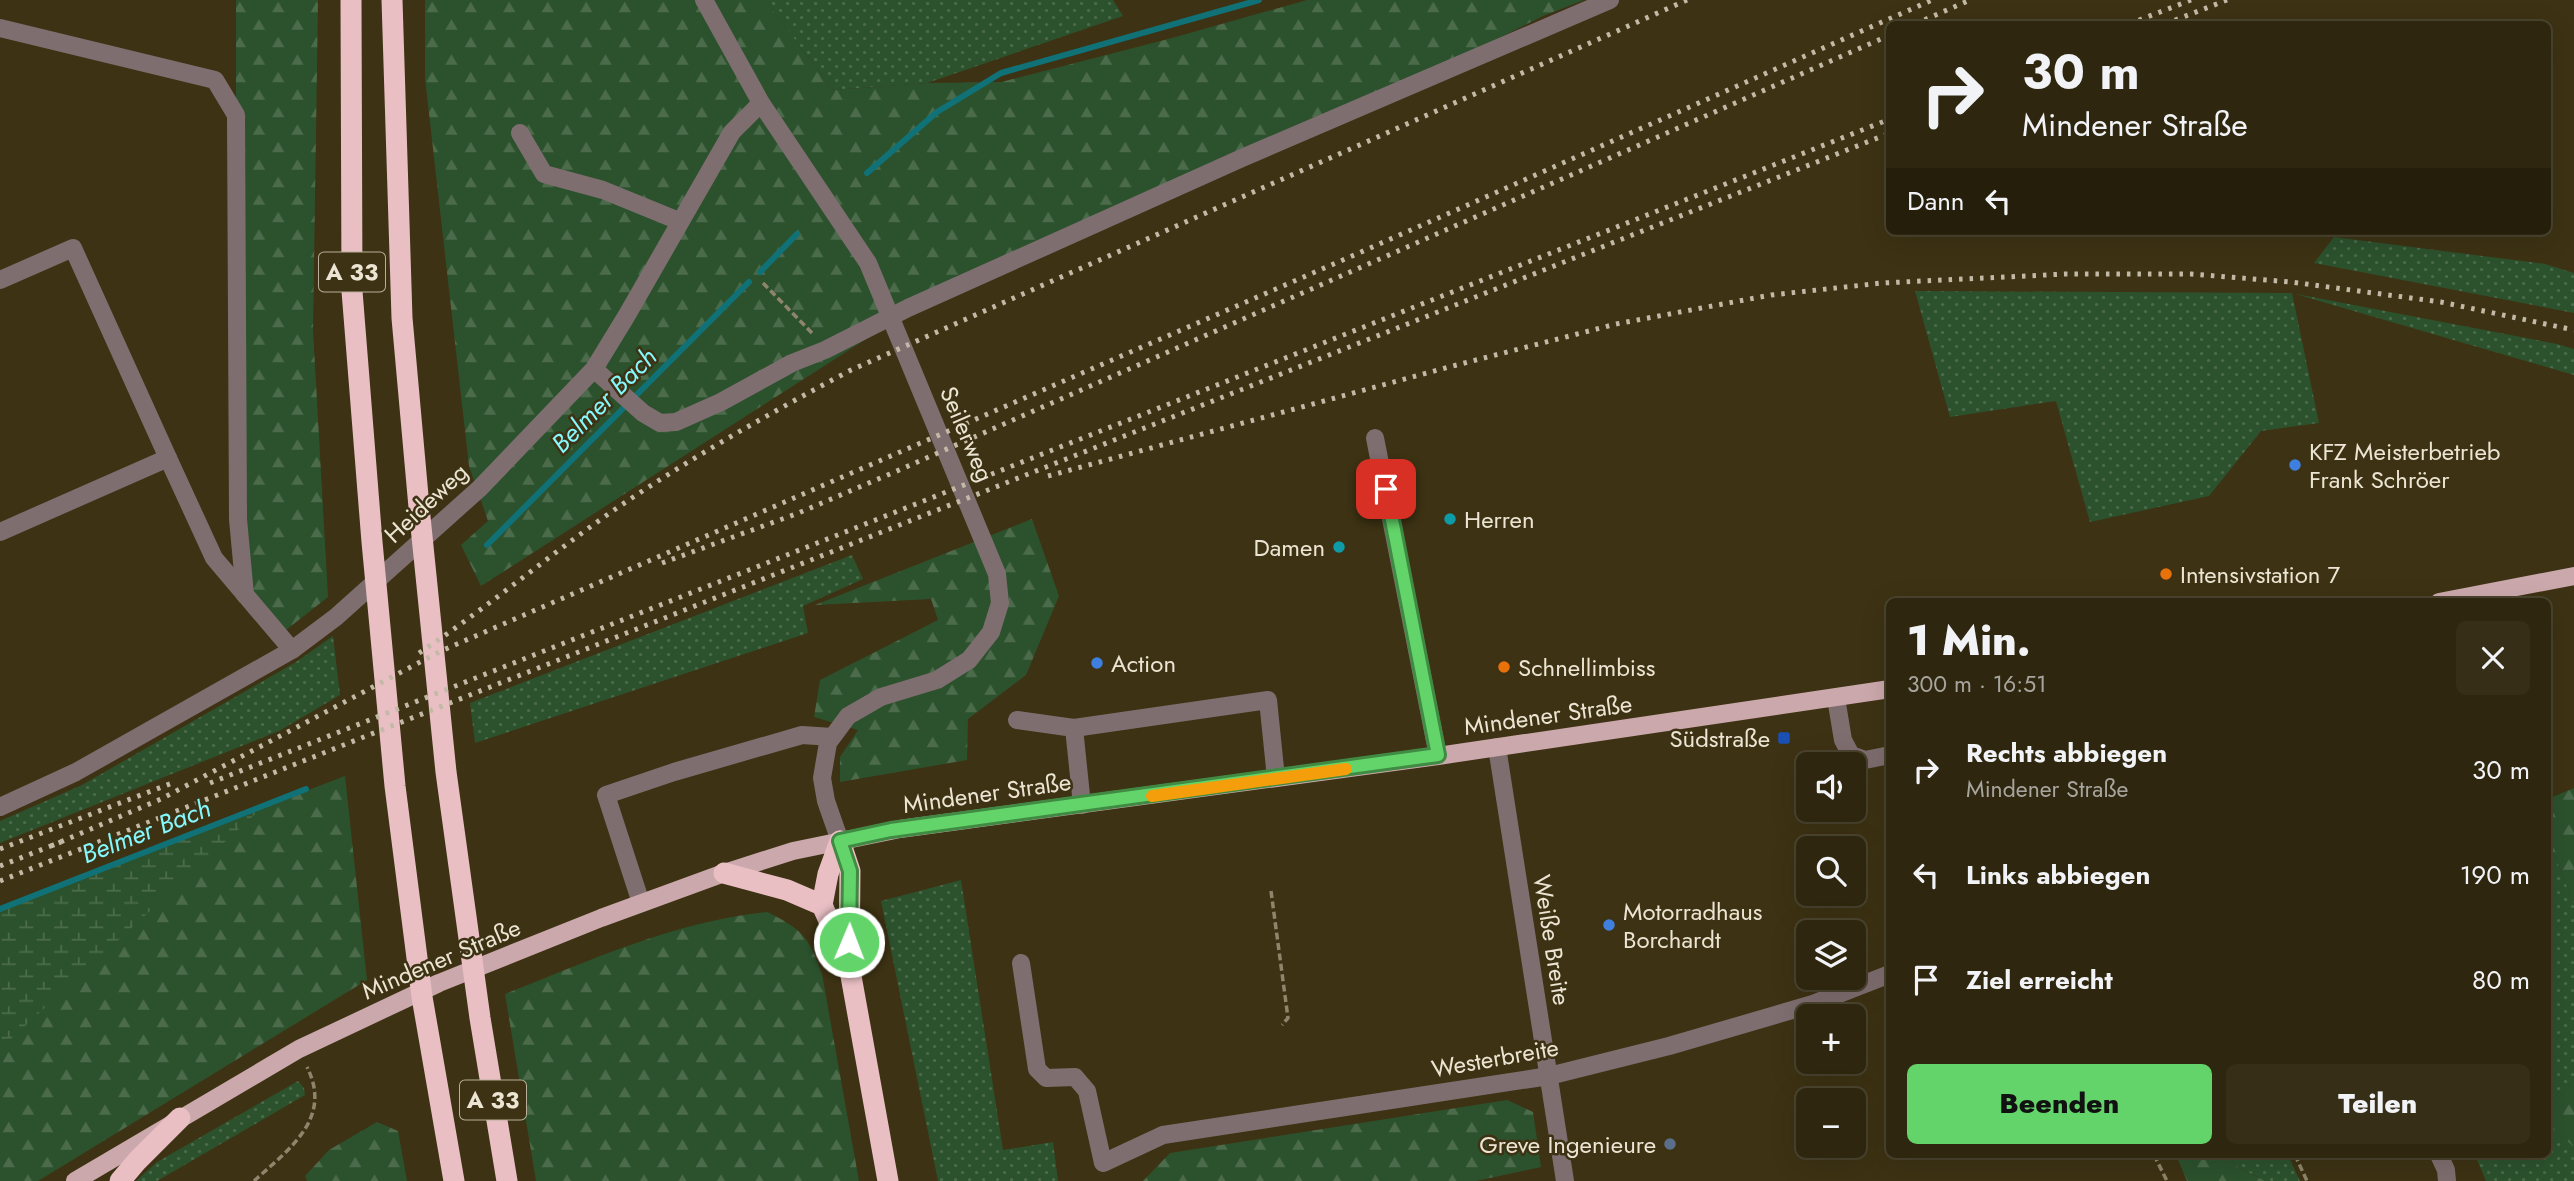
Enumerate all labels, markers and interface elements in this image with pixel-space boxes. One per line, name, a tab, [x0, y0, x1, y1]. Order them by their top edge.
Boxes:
text: 30 m	[2022, 37, 2140, 107]
icon: right	[1907, 49, 1998, 140]
text: Mindener Straße	[2022, 102, 2248, 148]
text: Dann	[1907, 182, 1965, 220]
icon: left	[1979, 182, 2017, 220]
road number: A 33	[319, 252, 385, 292]
water label: Belmer Bach	[543, 339, 665, 461]
street label: Seilerweg	[931, 381, 1003, 487]
place label: KFZ Meisterbetrieb Frank Schröer	[2309, 434, 2501, 497]
street label: Heideweg	[376, 455, 476, 551]
marker: KFZ Meisterbetrieb Frank Schröer	[2287, 457, 2303, 473]
pin	[1356, 459, 1416, 519]
icon: arrive	[1367, 470, 1405, 508]
place label: Herren	[1464, 502, 1535, 537]
marker: Herren	[1442, 511, 1458, 527]
place label: Damen	[1253, 530, 1325, 565]
marker: Damen	[1331, 539, 1347, 555]
place label: Intensivstation 7	[2180, 557, 2341, 592]
marker: Intensivstation 7	[2158, 566, 2174, 582]
text: 1 Min.	[1907, 610, 2031, 671]
button: close	[2456, 621, 2530, 695]
place label: Action	[1111, 646, 1176, 681]
place label: Schnellimbiss	[1518, 650, 1655, 685]
marker: Action	[1089, 655, 1105, 671]
marker: Schnellimbiss	[1496, 659, 1512, 675]
text: 300 m · 16:51	[1907, 667, 2047, 701]
street label: Mindener Straße	[1462, 686, 1634, 744]
place label: Südstraße	[1669, 721, 1770, 756]
marker: Südstraße	[1776, 730, 1792, 746]
text: Rechts abbiegen	[1966, 734, 2167, 772]
icon: right	[1907, 751, 1945, 789]
text: 30 m	[2472, 751, 2530, 789]
map controls	[1796, 752, 1866, 1158]
button: sound	[1796, 752, 1866, 822]
street label: Mindener Straße	[901, 764, 1073, 822]
text: Mindener Straße	[1966, 772, 2128, 806]
water label: Belmer Bach	[76, 789, 216, 873]
button: search	[1796, 836, 1866, 906]
icon: left	[1907, 856, 1945, 894]
text: Links abbiegen	[1966, 856, 2150, 894]
text: 190 m	[2460, 856, 2530, 894]
street label: Weiße Breite	[1524, 872, 1580, 1008]
place label: Motorradhaus Borchardt	[1623, 894, 1763, 957]
position arrow	[812, 905, 886, 979]
street label: Mindener Straße	[356, 910, 526, 1008]
marker: Motorradhaus Borchardt	[1601, 917, 1617, 933]
button: layers	[1796, 920, 1866, 990]
icon: arrive	[1907, 961, 1945, 999]
text: Ziel erreicht	[1966, 961, 2113, 999]
text: 80 m	[2472, 961, 2530, 999]
button: +	[1796, 1004, 1866, 1074]
street label: Westerbreite	[1429, 1030, 1561, 1086]
button: Beenden	[1907, 1064, 2212, 1144]
button: Teilen	[2226, 1064, 2530, 1144]
road number: A 33	[460, 1080, 526, 1120]
button: −	[1796, 1088, 1866, 1158]
place label: Greve Ingenieure	[1479, 1127, 1656, 1162]
marker: Greve Ingenieure	[1662, 1136, 1678, 1152]

